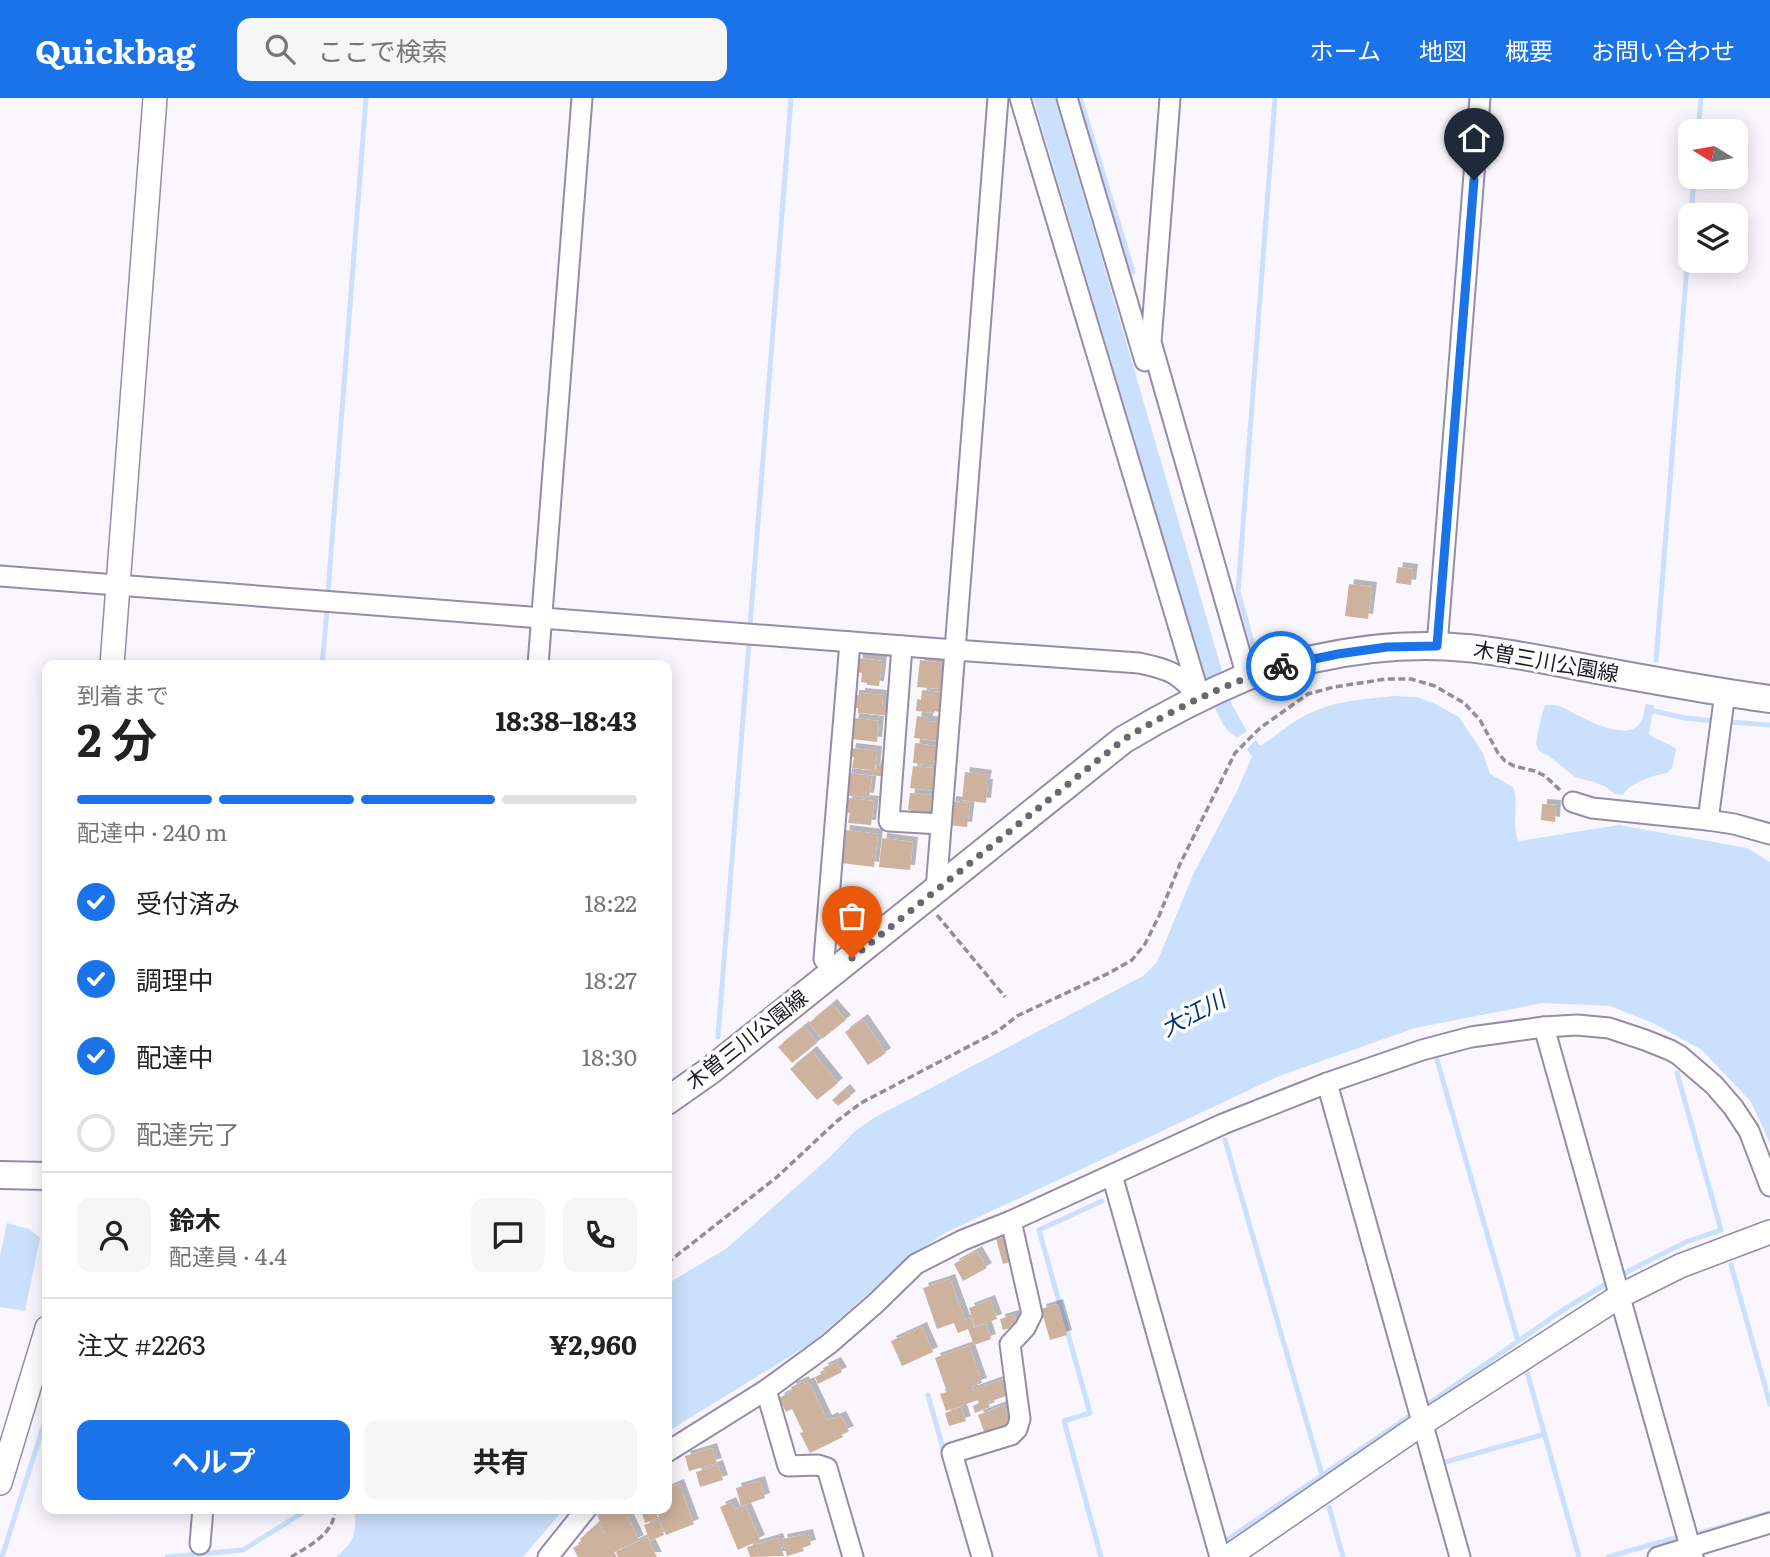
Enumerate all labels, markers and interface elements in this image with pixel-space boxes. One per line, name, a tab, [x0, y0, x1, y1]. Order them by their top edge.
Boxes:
search box	[237, 18, 727, 81]
text: Quickbag	[35, 25, 195, 74]
icon: search	[261, 30, 299, 68]
text: ここで検索	[317, 30, 447, 69]
text: ホーム	[1310, 32, 1381, 67]
text: 地図	[1419, 32, 1467, 67]
text: 概要	[1505, 32, 1553, 67]
text: お問い合わせ	[1591, 32, 1735, 67]
pin	[1444, 108, 1504, 180]
icon: home	[1455, 119, 1493, 157]
north arrow	[1678, 119, 1748, 189]
map controls	[1678, 119, 1748, 273]
button: layers	[1678, 203, 1748, 273]
courier	[1246, 631, 1316, 701]
street label: 木曽三川公園線	[1471, 632, 1622, 688]
icon: bike	[1262, 647, 1300, 685]
text: 到着まで	[77, 677, 169, 711]
text: 18:38–18:43	[495, 700, 637, 739]
text: 2 分	[77, 703, 157, 771]
text: 配達中 · 240 m	[77, 814, 227, 848]
text: 受付済み	[136, 882, 240, 921]
icon: check	[77, 883, 115, 921]
text: 18:22	[584, 885, 637, 919]
pin	[822, 886, 882, 958]
icon: bag	[833, 897, 871, 935]
text: 調理中	[136, 959, 214, 998]
icon: check	[77, 960, 115, 998]
text: 18:27	[584, 962, 637, 996]
water label: 大江川	[1154, 980, 1233, 1043]
street label: 木曽三川公園線	[678, 981, 813, 1095]
text: 配達中	[136, 1036, 214, 1075]
icon: check	[77, 1037, 115, 1075]
text: 18:30	[582, 1039, 637, 1073]
text: 配達完了	[136, 1113, 240, 1152]
button: person	[77, 1198, 151, 1272]
button: chat	[471, 1198, 545, 1272]
button: phone	[563, 1198, 637, 1272]
text: 鈴木	[169, 1199, 221, 1238]
text: 配達員 · 4.4	[169, 1238, 287, 1272]
text: 注文 #2263	[77, 1324, 206, 1363]
text: ¥2,960	[549, 1324, 637, 1363]
button: ヘルプ	[77, 1420, 350, 1500]
button: 共有	[364, 1420, 637, 1500]

